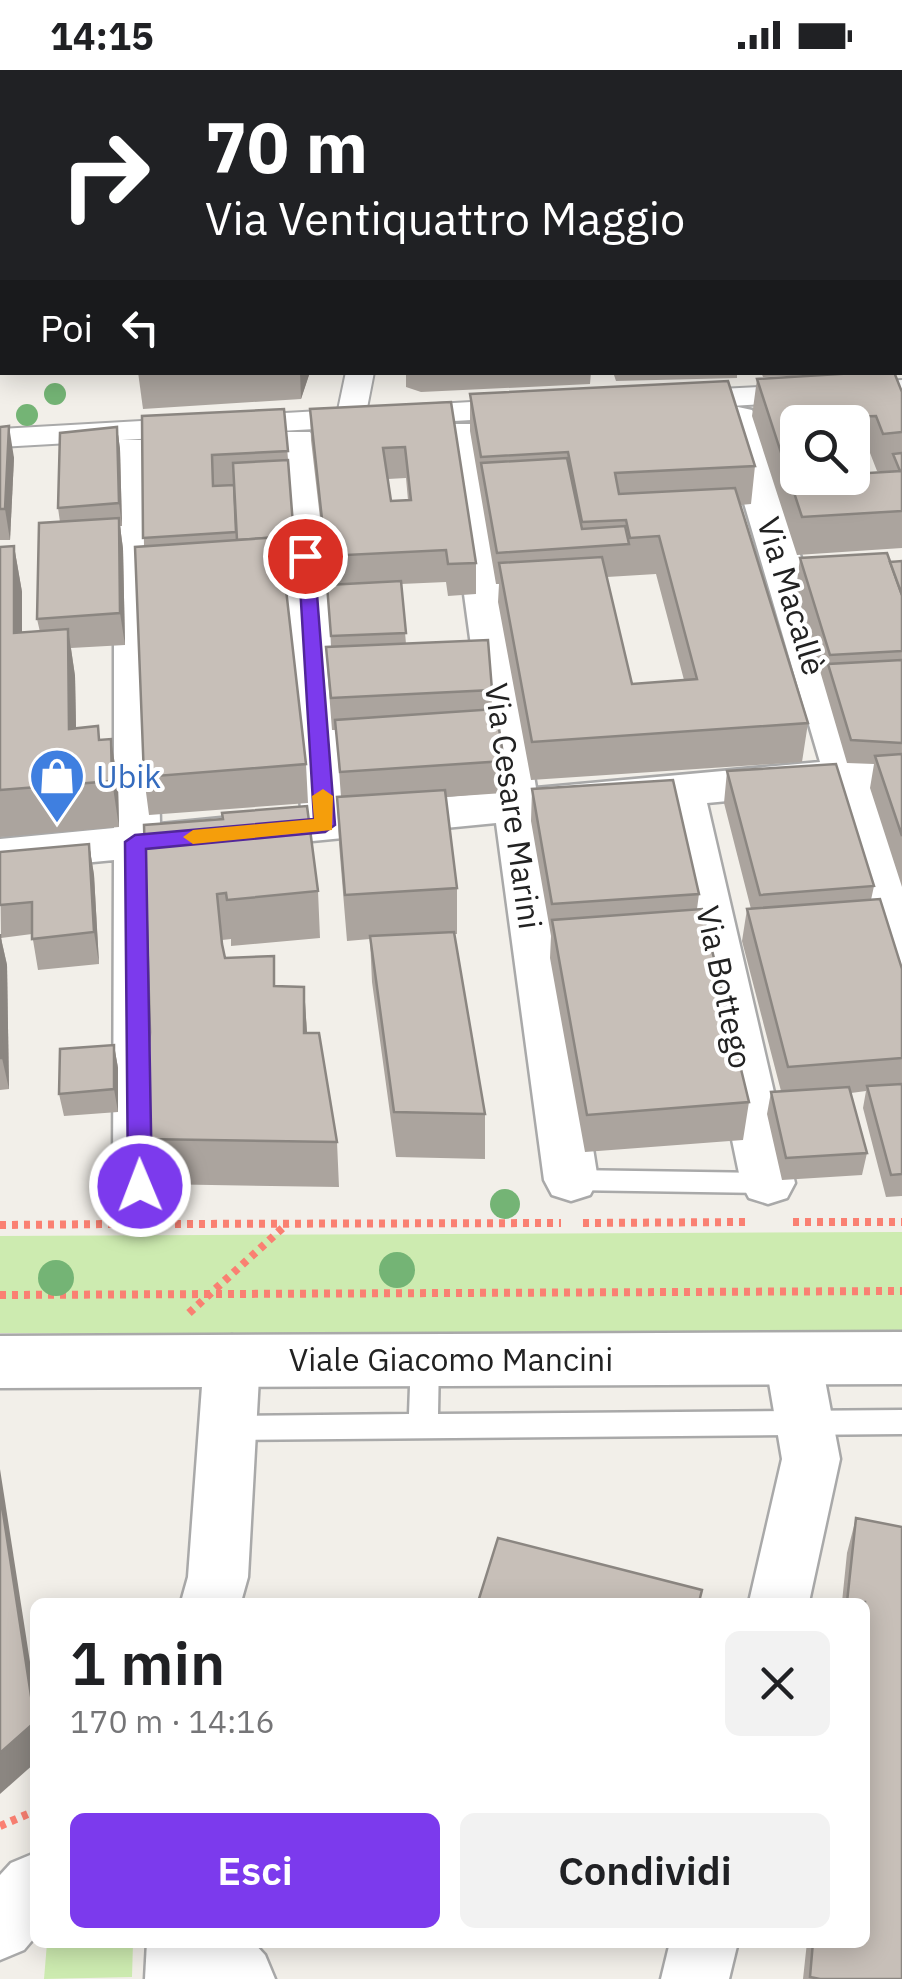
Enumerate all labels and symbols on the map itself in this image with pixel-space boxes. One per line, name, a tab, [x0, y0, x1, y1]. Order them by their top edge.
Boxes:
street label: Via Macallè	[748, 512, 836, 680]
pin	[263, 514, 348, 599]
street label: Via Cesare Marini	[476, 680, 552, 932]
shop icon: Ubik	[27, 746, 87, 825]
place label: Ubik	[96, 755, 161, 797]
street label: Via Bottego	[687, 902, 763, 1072]
position arrow	[88, 1134, 192, 1238]
street label: Viale Giacomo Mancini	[289, 1338, 613, 1380]

